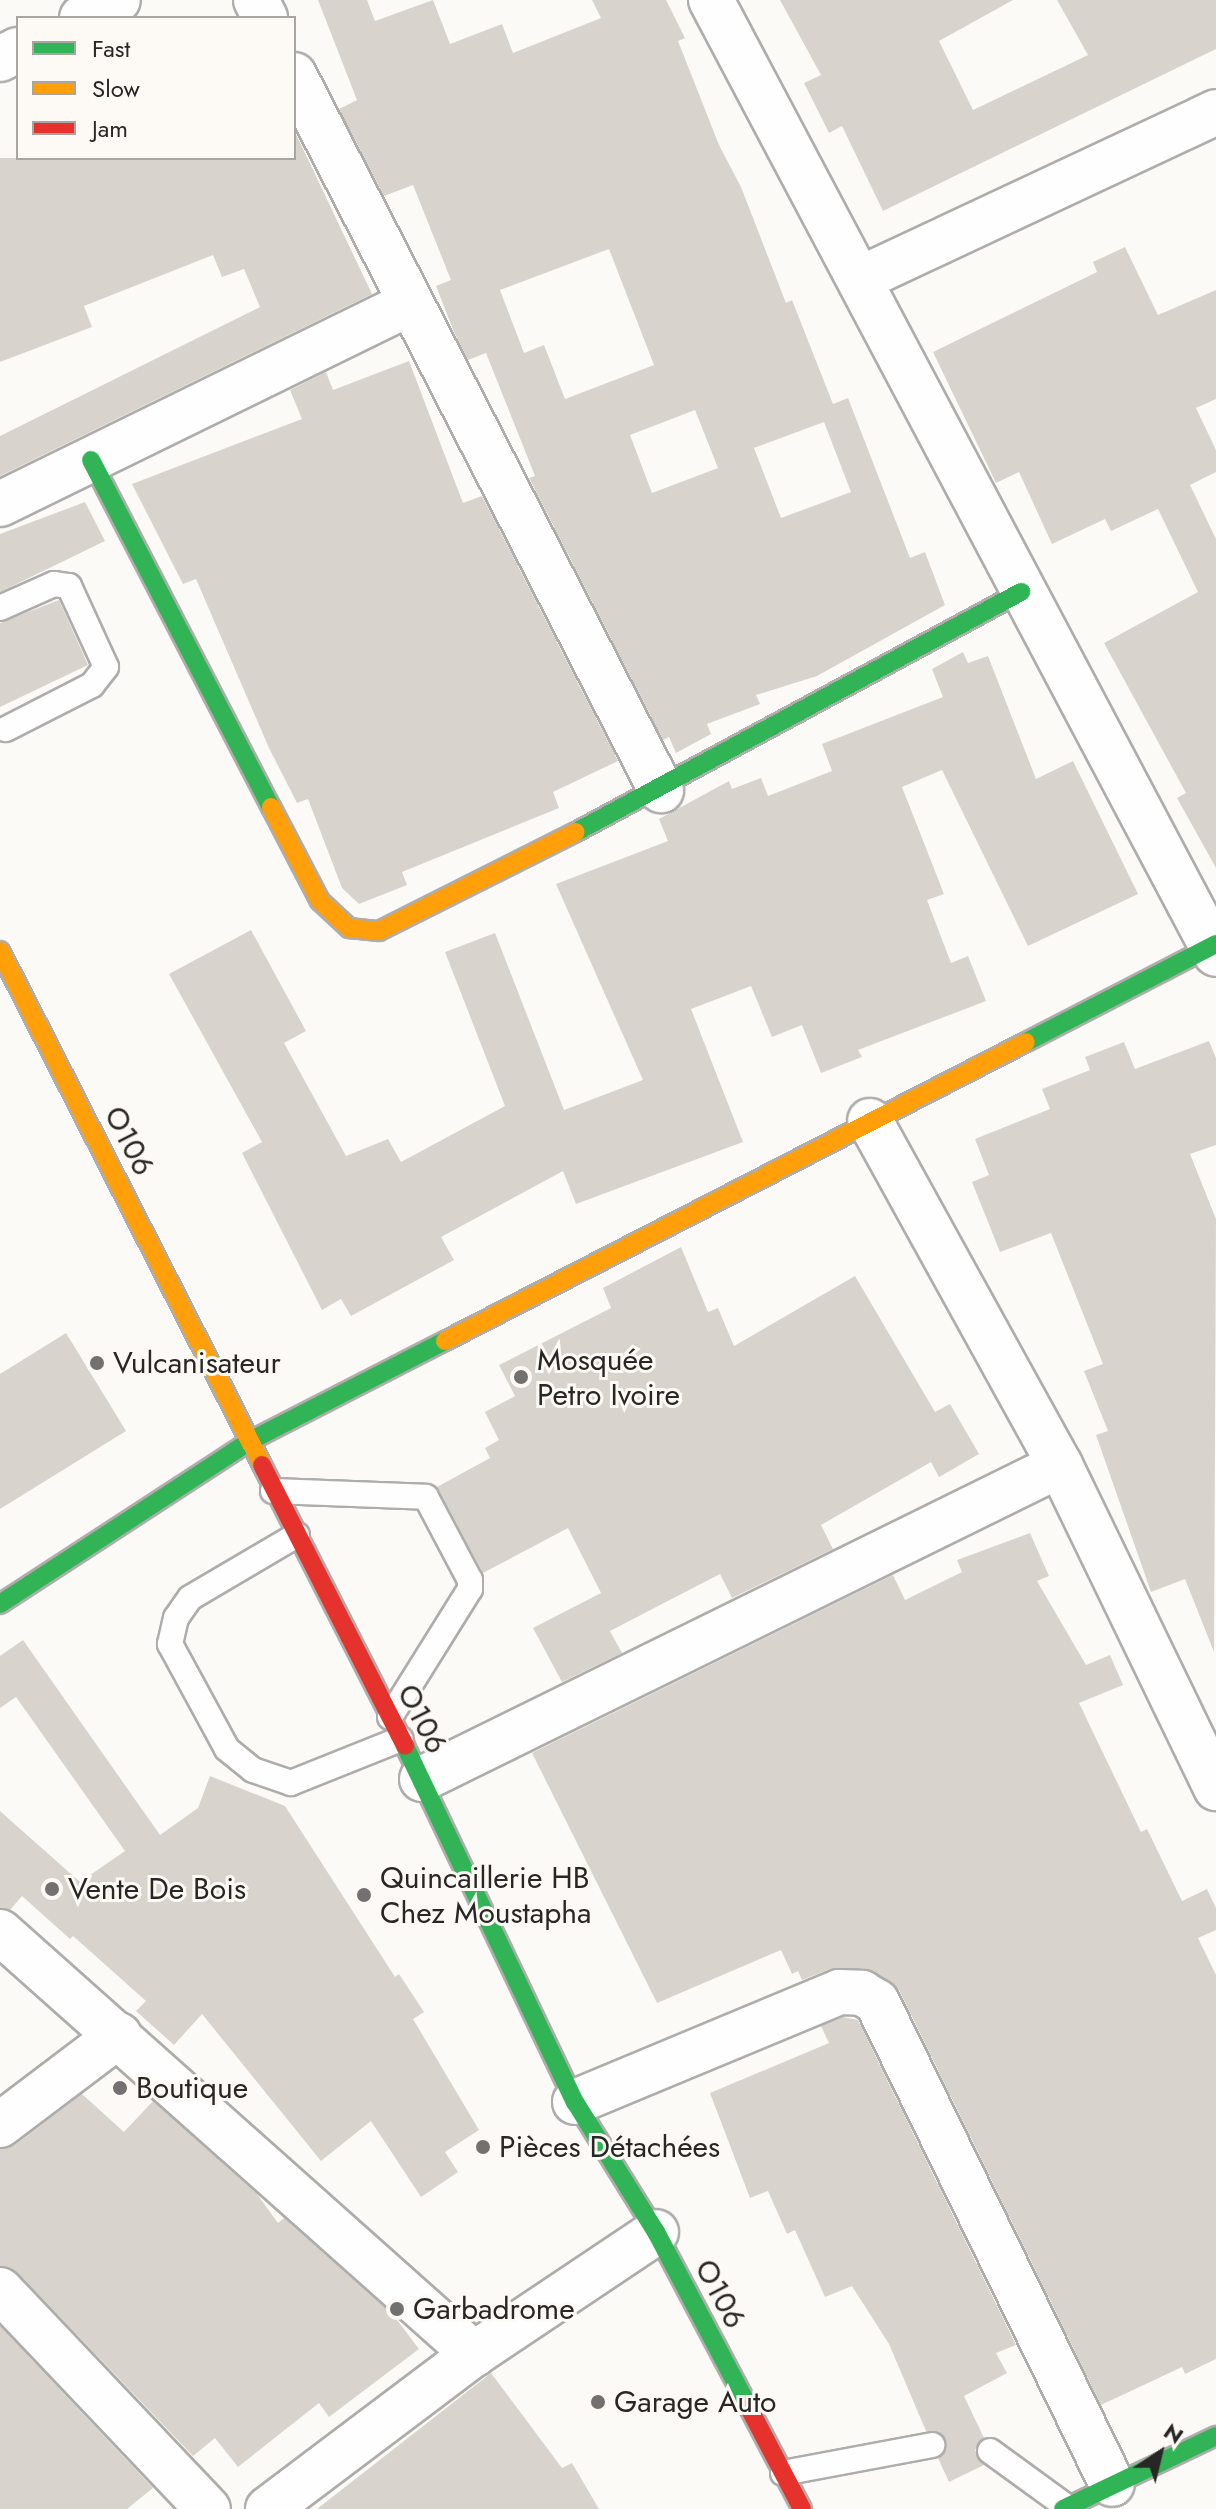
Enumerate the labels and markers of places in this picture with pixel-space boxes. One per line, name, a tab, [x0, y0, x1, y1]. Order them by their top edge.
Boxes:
place label: Mosquée Petro Ivoire	[537, 1342, 680, 1412]
place label: Vulcanisateur	[113, 1345, 281, 1381]
marker: Vulcanisateur	[88, 1354, 106, 1372]
marker: Mosquée Petro Ivoire	[512, 1368, 530, 1386]
place label: Quincaillerie HB Chez Moustapha	[380, 1860, 592, 1930]
place label: Vente De Bois	[68, 1871, 246, 1907]
marker: Vente De Bois	[43, 1880, 61, 1898]
marker: Quincaillerie HB Chez Moustapha	[355, 1886, 373, 1904]
place label: Boutique	[136, 2070, 248, 2106]
marker: Boutique	[111, 2079, 129, 2097]
place label: Pièces Détachées	[499, 2129, 720, 2165]
marker: Pièces Détachées	[474, 2138, 492, 2156]
place label: Garbadrome	[413, 2291, 575, 2327]
marker: Garbadrome	[388, 2300, 406, 2318]
place label: Garage Auto	[614, 2384, 776, 2420]
marker: Garage Auto	[589, 2393, 607, 2411]

